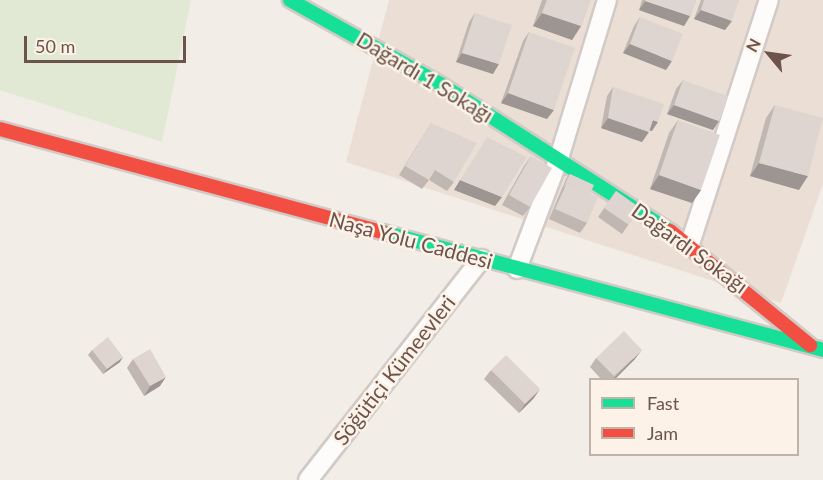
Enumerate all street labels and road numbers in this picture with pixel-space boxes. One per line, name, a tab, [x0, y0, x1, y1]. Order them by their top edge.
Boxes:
street label: Dağardı 1 Sokağı	[352, 26, 498, 128]
street label: Dağardı Sokağı	[627, 197, 753, 299]
street label: Naşa Yolu Caddesi	[326, 206, 496, 274]
street label: Söğütiçi Kümeevleri	[328, 290, 460, 450]

